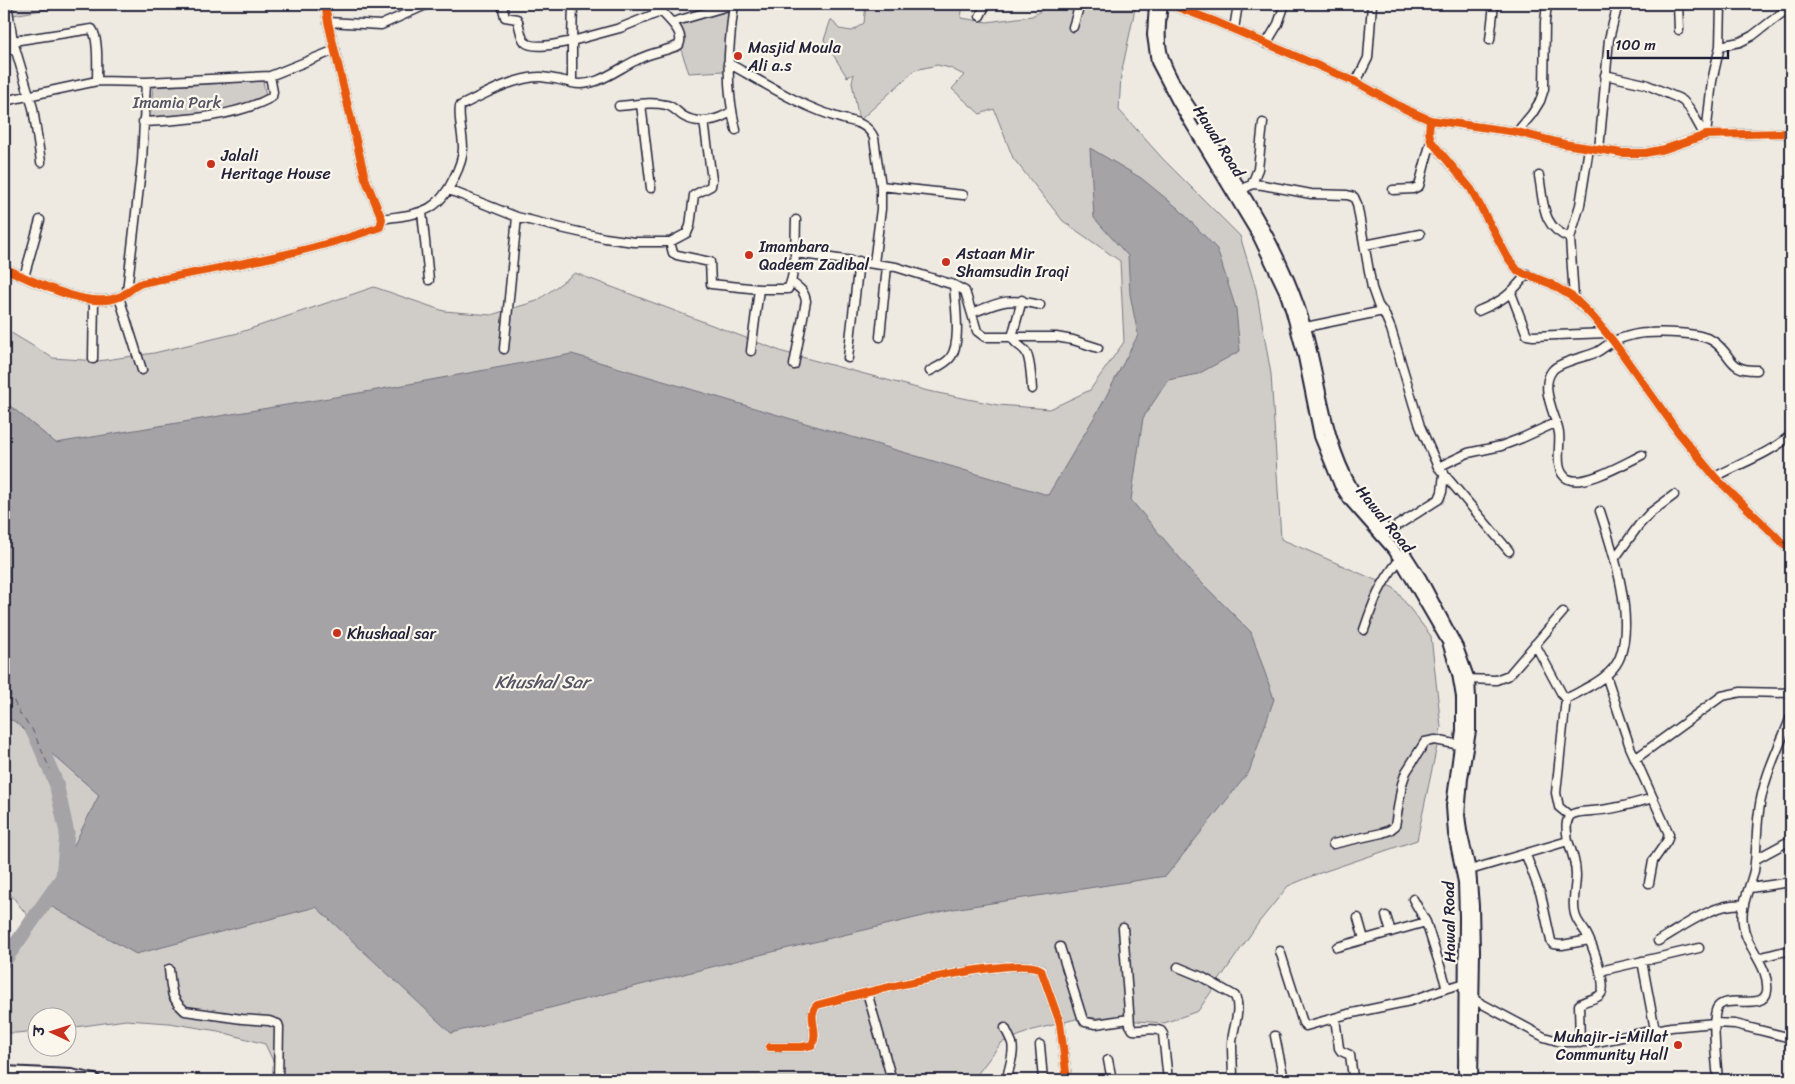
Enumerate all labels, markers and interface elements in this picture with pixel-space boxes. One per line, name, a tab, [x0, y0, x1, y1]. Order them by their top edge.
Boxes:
scale bar	[1608, 28, 1728, 60]
text: 100 m	[1615, 32, 1656, 58]
place label: Masjid Moula Ali a.s	[747, 33, 842, 80]
marker: Masjid Moula Ali a.s	[732, 50, 744, 62]
park label: Imamia Park	[132, 88, 222, 117]
street label: Hawal Road	[1185, 99, 1254, 184]
place label: Jalali Heritage House	[220, 141, 331, 188]
marker: Jalali Heritage House	[205, 158, 217, 170]
place label: Imambara Qadeem Zadibal	[758, 232, 870, 279]
place label: Astaan Mir Shamsudin Iraqi	[955, 239, 1069, 286]
marker: Imambara Qadeem Zadibal	[743, 249, 755, 261]
marker: Astaan Mir Shamsudin Iraqi	[940, 256, 952, 268]
street label: Hawal Road	[1348, 478, 1423, 561]
place label: Khushaal sar	[347, 619, 438, 648]
marker: Khushaal sar	[331, 627, 343, 639]
water label: Khushal Sar	[495, 666, 593, 698]
street label: Hawal Road	[1434, 880, 1464, 963]
north arrow	[28, 1006, 78, 1056]
place label: Muhajir-i-Millat Community Hall	[1553, 1022, 1669, 1069]
text: उ	[27, 1024, 52, 1039]
marker: Muhajir-i-Millat Community Hall	[1672, 1039, 1684, 1051]

